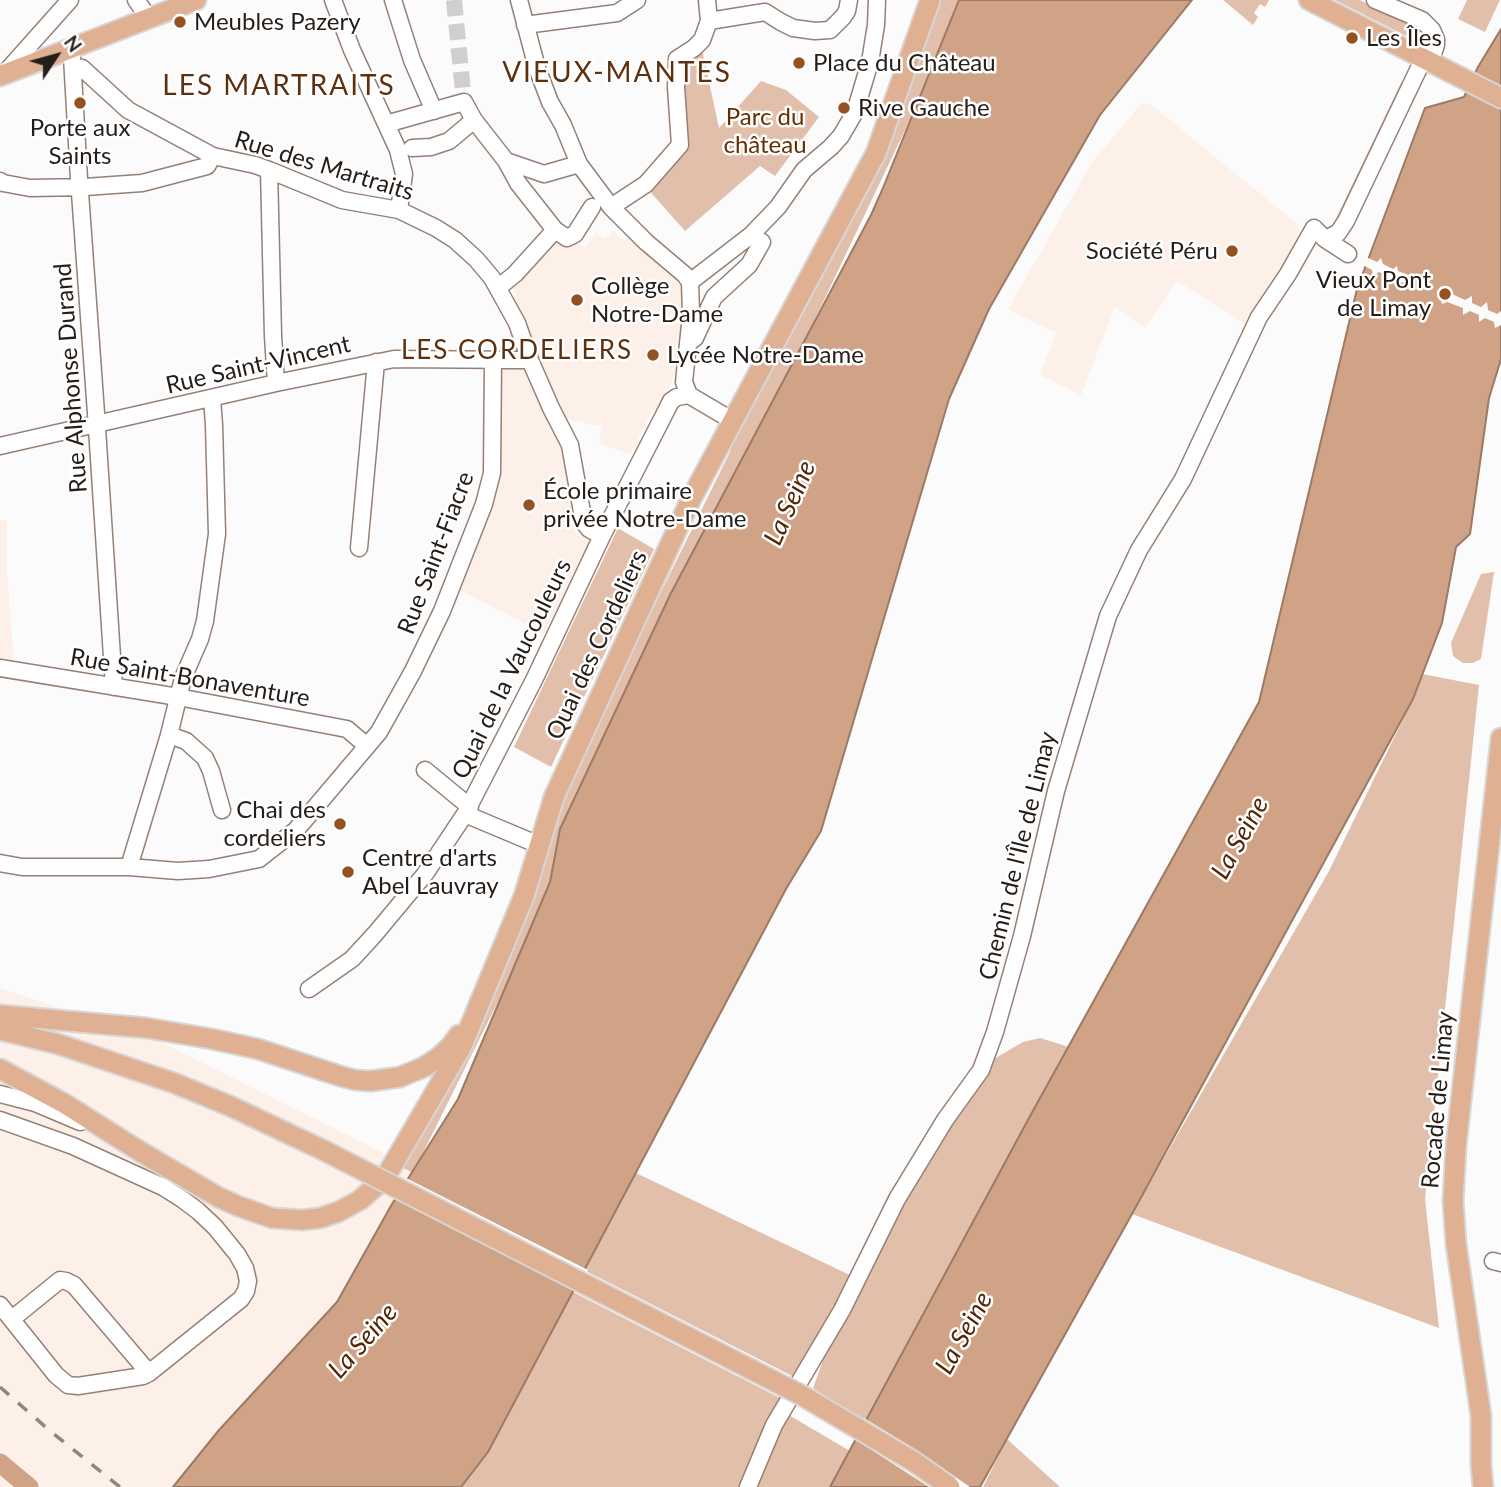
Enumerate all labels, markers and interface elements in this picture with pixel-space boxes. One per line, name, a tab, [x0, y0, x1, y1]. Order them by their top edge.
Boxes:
place label: Meubles Pazery	[194, 8, 361, 36]
marker: Meubles Pazery	[172, 14, 188, 30]
north arrow	[21, 21, 91, 91]
place label: Les Îles	[1366, 24, 1442, 52]
marker: Les Îles	[1344, 30, 1360, 46]
text: N	[60, 31, 87, 56]
place label: Place du Château	[813, 49, 996, 77]
marker: Place du Château	[791, 55, 807, 71]
district label: VIEUX-MANTES	[504, 56, 730, 90]
district label: LES MARTRAITS	[164, 69, 394, 103]
place label: Rive Gauche	[858, 94, 990, 122]
marker: Porte aux Saints	[72, 95, 88, 111]
marker: Rive Gauche	[836, 100, 852, 116]
park label: Parc du château	[723, 103, 807, 159]
place label: Porte aux Saints	[30, 114, 130, 170]
street label: Rue des Martraits	[231, 125, 417, 207]
place label: Société Péru	[1086, 237, 1218, 265]
marker: Société Péru	[1224, 243, 1240, 259]
street label: Rue Alphonse Durand	[49, 262, 93, 494]
place label: Vieux Pont de Limay	[1316, 266, 1431, 322]
place label: Collège Notre-Dame	[591, 272, 723, 328]
marker: Vieux Pont de Limay	[1437, 286, 1453, 302]
marker: Collège Notre-Dame	[569, 292, 585, 308]
street label: Rue Saint-Vincent	[163, 330, 353, 400]
district label: LES CORDELIERS	[403, 335, 631, 367]
place label: Lycée Notre-Dame	[667, 341, 864, 369]
marker: Lycée Notre-Dame	[645, 347, 661, 363]
water label: La Seine	[758, 456, 822, 550]
street label: Rue Saint-Fiacre	[392, 468, 480, 638]
place label: École primaire privée Notre-Dame	[543, 477, 747, 533]
marker: École primaire privée Notre-Dame	[521, 497, 537, 513]
street label: Quai des Cordeliers	[540, 546, 654, 744]
street label: Quai de la Vaucouleurs	[446, 554, 578, 784]
street label: Rue Saint-Bonaventure	[68, 643, 312, 713]
street label: Chemin de l'Île de Limay	[973, 729, 1063, 983]
water label: La Seine	[1205, 791, 1275, 885]
place label: Chai des cordeliers	[224, 796, 326, 852]
marker: Chai des cordeliers	[332, 816, 348, 832]
place label: Centre d'arts Abel Lauvray	[362, 844, 499, 900]
marker: Centre d'arts Abel Lauvray	[340, 864, 356, 880]
street label: Rocade de Limay	[1416, 1010, 1460, 1190]
water label: La Seine	[929, 1286, 999, 1380]
water label: La Seine	[322, 1297, 404, 1385]

